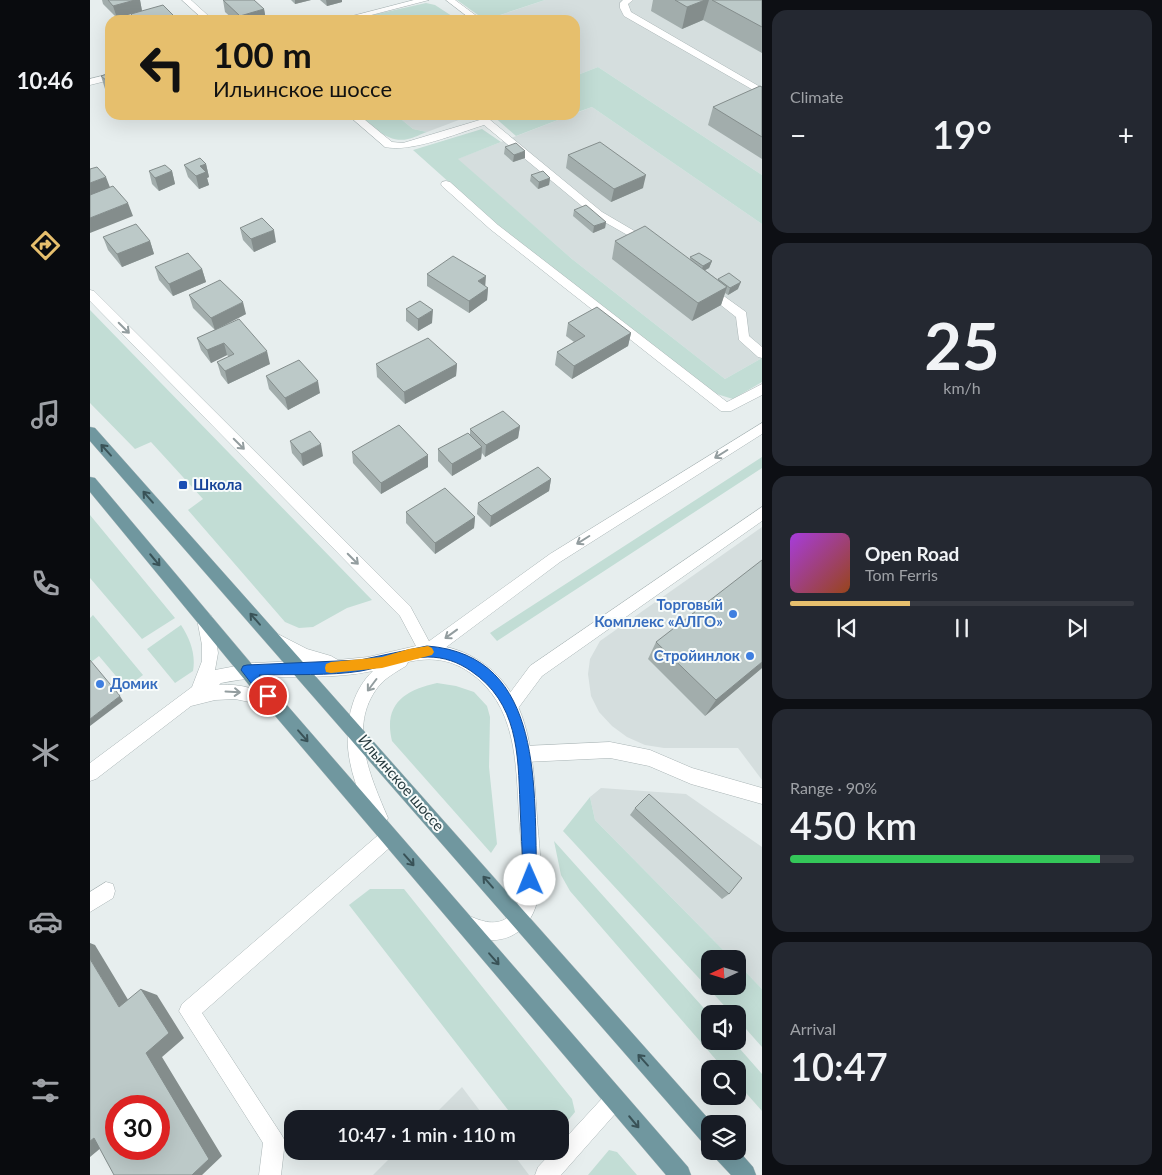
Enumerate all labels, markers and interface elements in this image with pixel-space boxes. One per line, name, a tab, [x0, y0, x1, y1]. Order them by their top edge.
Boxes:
text: 100 m	[213, 33, 312, 75]
icon: left	[130, 35, 195, 100]
text: 10:46	[17, 67, 73, 94]
text: Ильинское шоссе	[213, 75, 392, 102]
text: Climate	[790, 87, 843, 106]
text: 19°	[932, 111, 992, 157]
text: −	[790, 118, 806, 152]
text: +	[1118, 118, 1134, 152]
icon: directions	[28, 228, 63, 263]
text: 25	[924, 306, 1000, 384]
one-way arrow	[118, 322, 130, 334]
text: km/h	[943, 378, 981, 397]
icon: music	[28, 397, 63, 432]
one-way arrow	[233, 437, 245, 450]
one-way arrow	[100, 444, 112, 457]
one-way arrow	[714, 449, 728, 459]
place label: Школа	[193, 475, 242, 493]
marker: Школа	[177, 479, 189, 491]
one-way arrow	[142, 490, 153, 503]
one-way arrow	[577, 536, 591, 546]
text: Open Road	[865, 542, 959, 565]
one-way arrow	[150, 553, 161, 566]
one-way arrow	[347, 553, 360, 565]
text: Tom Ferris	[865, 565, 938, 584]
icon: phone	[28, 566, 63, 601]
place label: Торговый Комплекс «АЛГО»	[594, 595, 723, 630]
marker: Торговый Комплекс «АЛГО»	[727, 608, 739, 620]
one-way arrow	[249, 612, 261, 625]
icon: previous	[833, 614, 861, 642]
icon: pause	[948, 614, 976, 642]
icon: next	[1063, 614, 1091, 642]
one-way arrow	[444, 629, 458, 639]
place label: Стройинлок	[654, 646, 741, 664]
marker: Стройинлок	[744, 650, 756, 662]
place label: Домик	[110, 674, 159, 692]
pin	[247, 675, 289, 717]
marker: Домик	[94, 678, 106, 690]
one-way arrow	[367, 678, 377, 692]
icon: arrive	[254, 682, 282, 710]
one-way arrow	[225, 687, 241, 696]
one-way arrow	[298, 729, 309, 742]
street label: Ильинское шоссе	[355, 730, 449, 834]
icon: climate	[28, 735, 63, 770]
text: Range · 90%	[790, 778, 877, 797]
text: 450 km	[790, 802, 917, 848]
one-way arrow	[403, 853, 414, 866]
position arrow	[503, 853, 555, 905]
one-way arrow	[482, 876, 493, 889]
icon: car	[28, 904, 63, 939]
north arrow	[701, 950, 746, 995]
map controls	[701, 950, 746, 1160]
one-way arrow	[488, 952, 500, 965]
button: sound	[701, 1005, 746, 1050]
text: Arrival	[790, 1019, 836, 1038]
text: 10:47	[790, 1043, 888, 1089]
one-way arrow	[637, 1053, 649, 1066]
button: search	[701, 1060, 746, 1105]
icon: filters	[28, 1073, 63, 1108]
speed limit sign: 30	[105, 1095, 170, 1160]
one-way arrow	[629, 1115, 640, 1128]
button: layers	[701, 1115, 746, 1160]
text: 10:47 · 1 min · 110 m	[337, 1123, 516, 1146]

